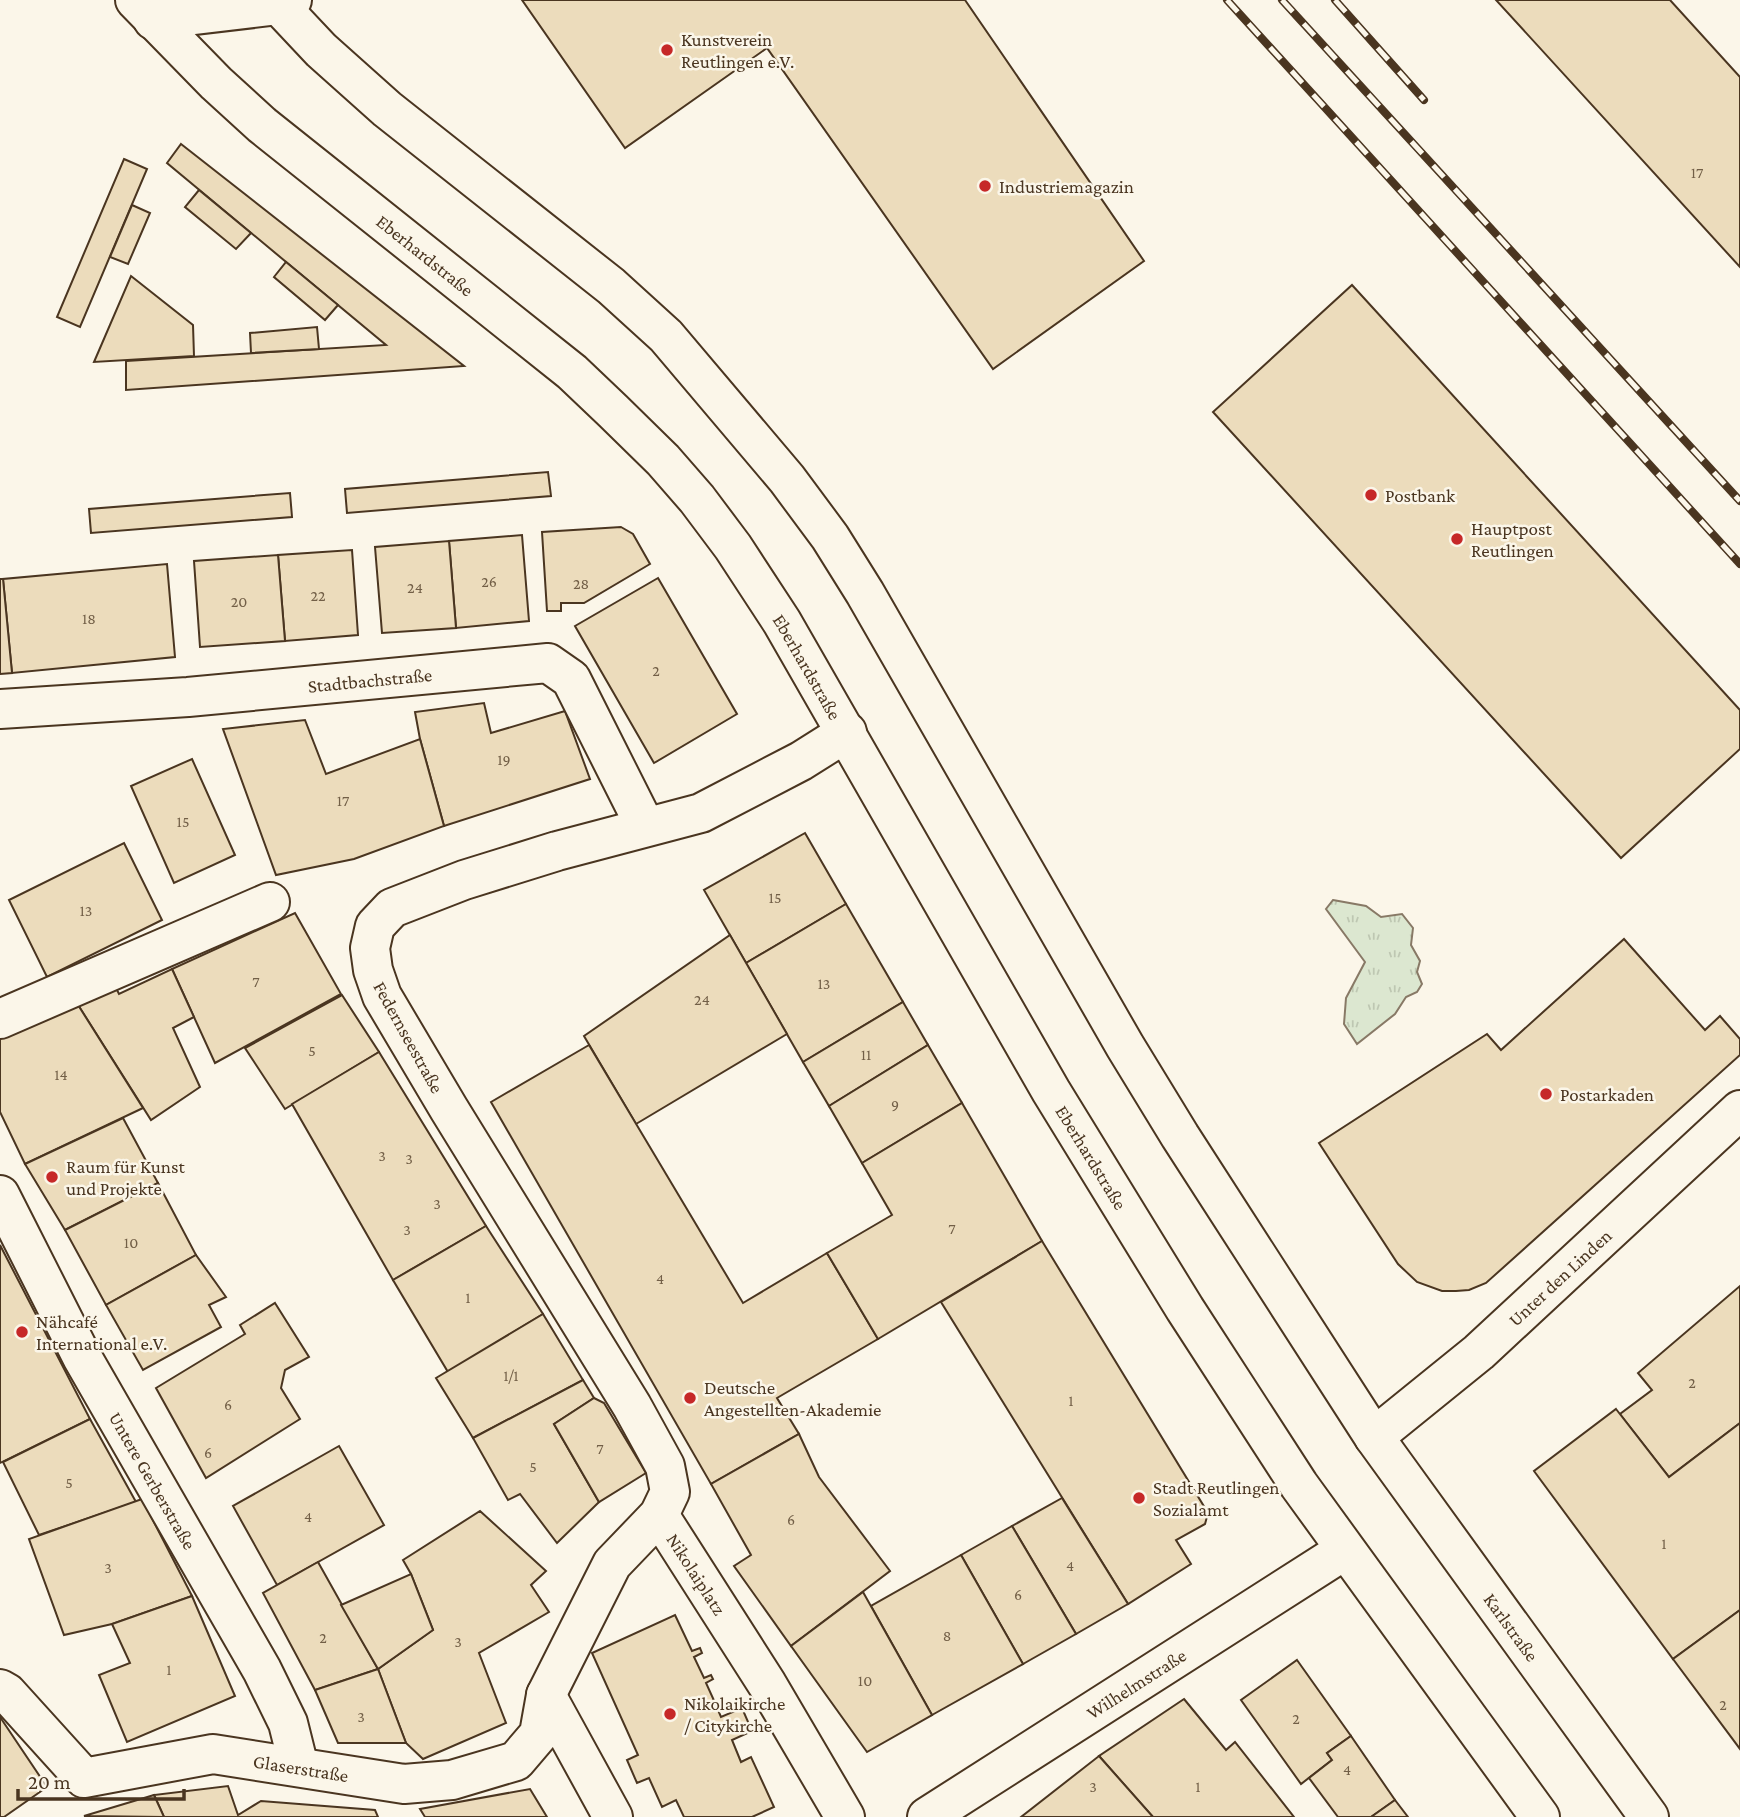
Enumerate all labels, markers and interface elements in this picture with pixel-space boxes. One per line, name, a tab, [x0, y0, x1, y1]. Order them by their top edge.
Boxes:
place label: Kunstverein Reutlingen e.V.	[681, 29, 794, 72]
marker: Kunstverein Reutlingen e.V.	[659, 42, 675, 58]
house number: 17	[1691, 164, 1704, 181]
place label: Industriemagazin	[999, 176, 1134, 197]
marker: Industriemagazin	[977, 178, 993, 194]
street label: Eberhardstraße	[372, 210, 478, 301]
place label: Postbank	[1385, 485, 1456, 506]
marker: Postbank	[1363, 487, 1379, 503]
place label: Hauptpost Reutlingen	[1471, 518, 1554, 561]
marker: Hauptpost Reutlingen	[1449, 531, 1465, 547]
house number: 26	[481, 573, 497, 590]
house number: 28	[573, 575, 589, 592]
house number: 24	[407, 579, 423, 596]
house number: 22	[310, 587, 326, 604]
house number: 20	[231, 593, 247, 610]
house number: 18	[82, 610, 96, 627]
street label: Eberhardstraße	[769, 610, 846, 723]
house number: 2	[652, 662, 660, 679]
street label: Stadtbachstraße	[307, 664, 433, 697]
house number: 19	[497, 751, 511, 768]
house number: 17	[337, 792, 350, 809]
house number: 15	[177, 813, 189, 830]
house number: 15	[769, 889, 781, 906]
house number: 13	[80, 902, 92, 919]
house number: 7	[252, 973, 260, 990]
house number: 13	[818, 975, 830, 992]
street label: Federnseestraße	[369, 978, 448, 1097]
house number: 24	[694, 991, 710, 1008]
house number: 5	[308, 1042, 316, 1059]
house number: 11	[861, 1046, 871, 1063]
house number: 14	[54, 1066, 68, 1083]
place label: Postarkaden	[1560, 1084, 1654, 1105]
marker: Postarkaden	[1538, 1086, 1554, 1102]
house number: 9	[891, 1096, 899, 1113]
street label: Eberhardstraße	[1051, 1102, 1131, 1213]
house number: 3	[378, 1147, 386, 1164]
house number: 3	[405, 1150, 413, 1167]
place label: Raum für Kunst und Projekte	[66, 1156, 185, 1200]
marker: Raum für Kunst und Projekte	[44, 1169, 60, 1185]
house number: 3	[433, 1195, 441, 1212]
house number: 7	[948, 1220, 956, 1237]
house number: 3	[403, 1221, 411, 1238]
street label: Unter den Linden	[1504, 1225, 1616, 1330]
house number: 10	[124, 1234, 138, 1251]
house number: 4	[656, 1270, 664, 1287]
house number: 1	[465, 1289, 471, 1306]
place label: Nähcafé International e.V.	[36, 1311, 167, 1354]
marker: Nähcafé International e.V.	[14, 1324, 30, 1340]
house number: 1/1	[503, 1367, 519, 1384]
house number: 2	[1688, 1374, 1696, 1391]
place label: Deutsche Angestellten-Akademie	[704, 1377, 881, 1420]
marker: Deutsche Angestellten-Akademie	[682, 1390, 698, 1406]
house number: 1	[1068, 1392, 1074, 1409]
house number: 6	[224, 1396, 232, 1413]
street label: Untere Gerberstraße	[105, 1408, 200, 1553]
house number: 7	[596, 1440, 604, 1457]
house number: 6	[204, 1444, 212, 1461]
house number: 5	[529, 1458, 537, 1475]
house number: 5	[65, 1474, 73, 1491]
place label: Stadt Reutlingen Sozialamt	[1153, 1477, 1280, 1520]
marker: Stadt Reutlingen Sozialamt	[1131, 1490, 1147, 1506]
house number: 4	[304, 1508, 312, 1525]
house number: 6	[787, 1511, 795, 1528]
street label: Nikolaiplatz	[662, 1530, 730, 1619]
house number: 1	[1661, 1535, 1667, 1552]
house number: 4	[1066, 1557, 1074, 1574]
house number: 3	[104, 1559, 112, 1576]
house number: 6	[1014, 1586, 1022, 1603]
street label: Karlstraße	[1479, 1589, 1543, 1666]
house number: 8	[943, 1627, 951, 1644]
house number: 2	[319, 1629, 327, 1646]
house number: 3	[454, 1633, 462, 1650]
street label: Wilhelmstraße	[1083, 1644, 1190, 1723]
house number: 1	[166, 1661, 172, 1678]
house number: 10	[858, 1672, 872, 1689]
place label: Nikolaikirche / Citykirche	[684, 1693, 785, 1736]
house number: 2	[1719, 1696, 1727, 1713]
marker: Nikolaikirche / Citykirche	[662, 1706, 678, 1722]
house number: 3	[357, 1708, 365, 1725]
house number: 2	[1292, 1710, 1300, 1727]
street label: Glaserstraße	[252, 1750, 350, 1786]
scale bar	[18, 1758, 184, 1802]
house number: 4	[1343, 1761, 1351, 1778]
text: 20 m	[28, 1770, 71, 1794]
house number: 3	[1089, 1778, 1097, 1795]
house number: 1	[1195, 1778, 1201, 1795]

